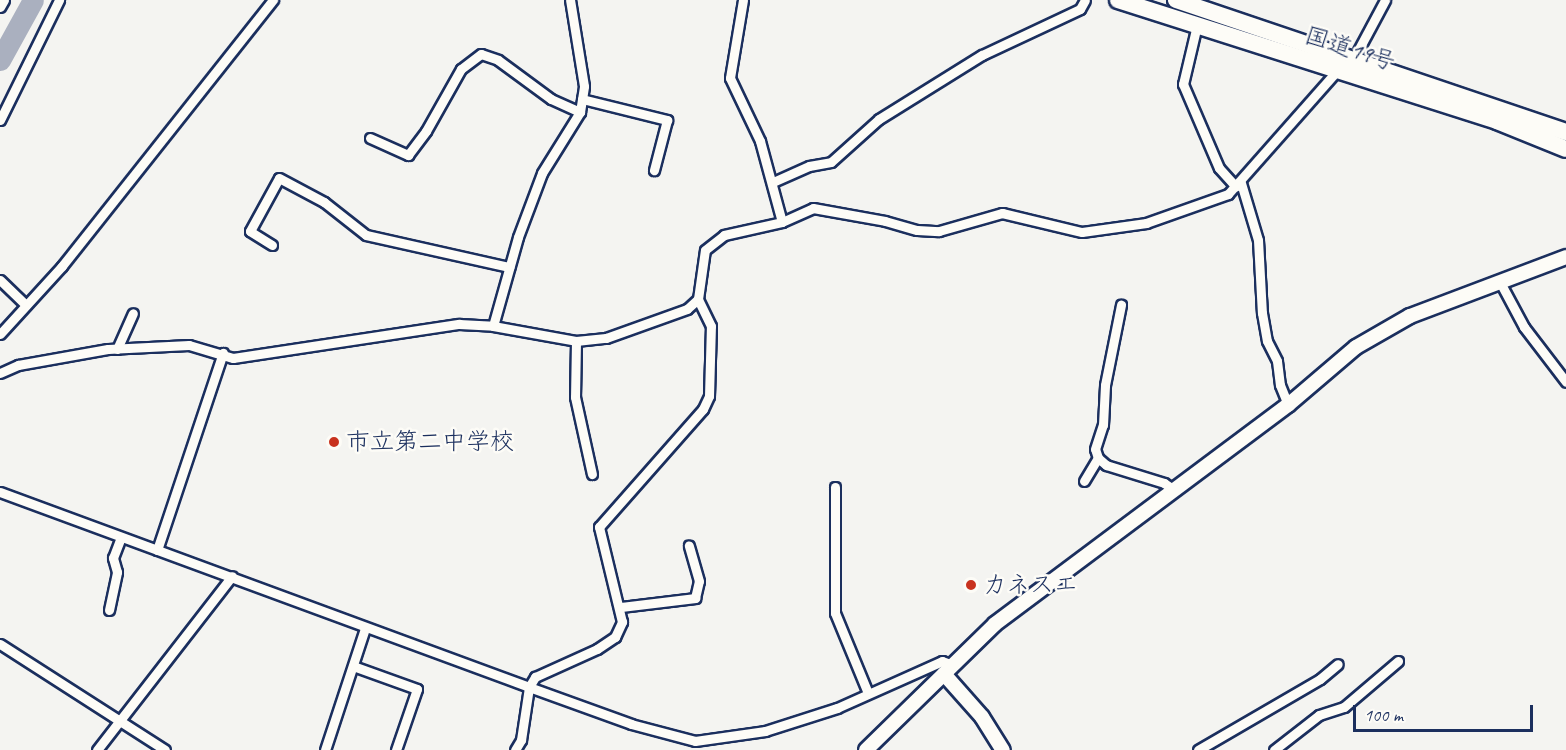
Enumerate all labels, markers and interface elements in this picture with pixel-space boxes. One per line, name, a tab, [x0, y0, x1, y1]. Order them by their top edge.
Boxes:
street label: 国道19号	[1301, 21, 1399, 77]
place label: 市立第二中学校	[346, 428, 514, 456]
marker: 市立第二中学校	[327, 435, 341, 449]
place label: カネスエ	[983, 571, 1079, 599]
marker: カネスエ	[964, 578, 978, 592]
scale bar	[1356, 693, 1536, 731]
text: 100 m	[1364, 704, 1403, 726]

